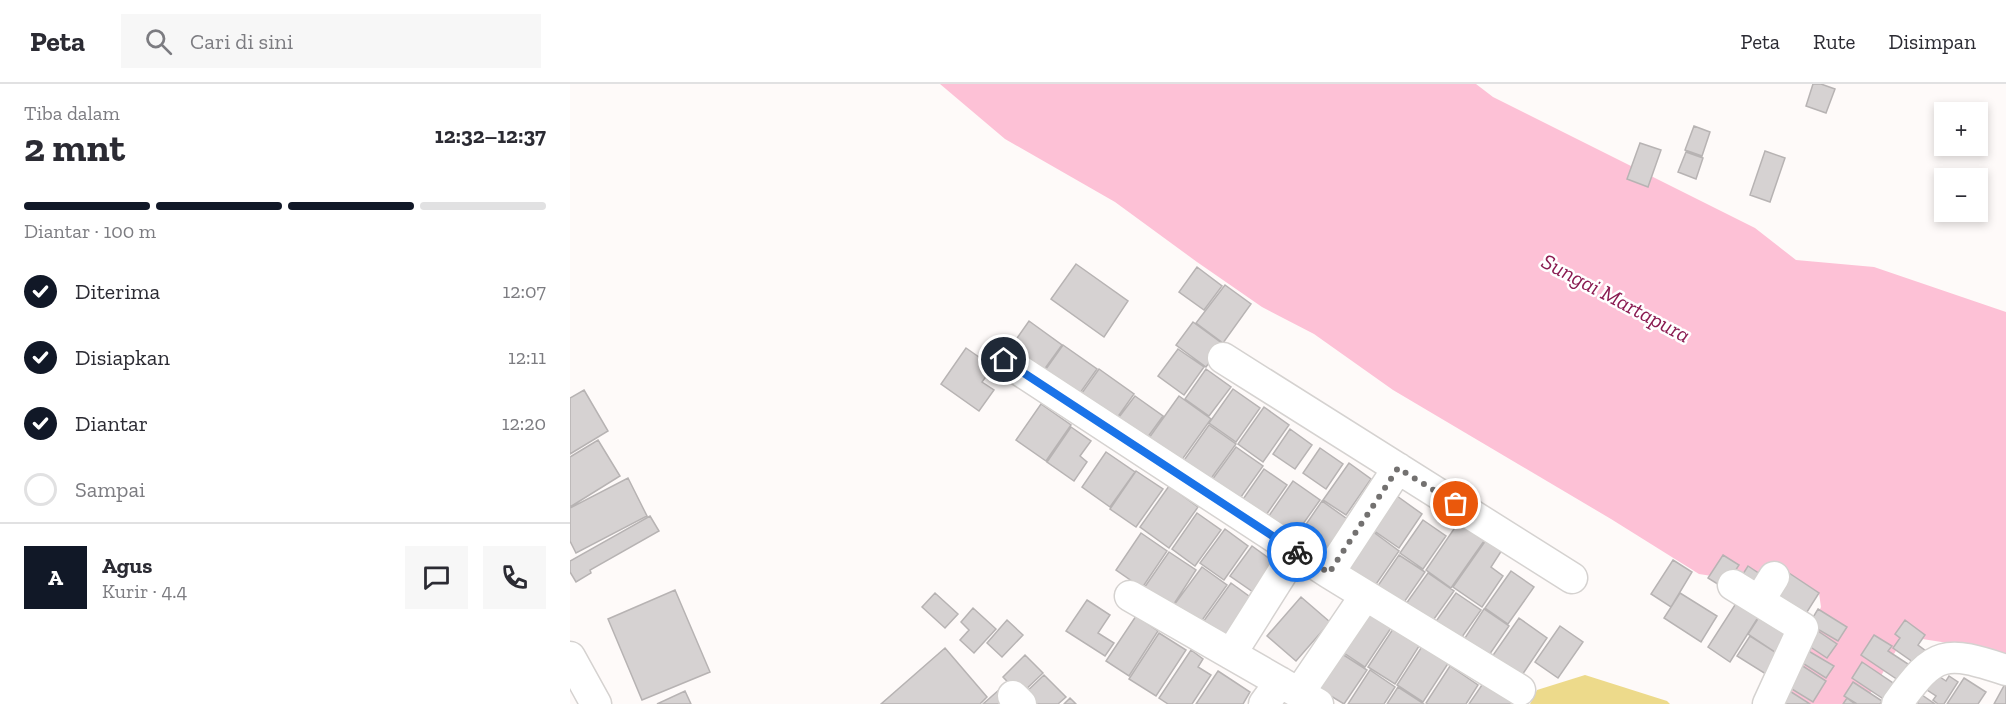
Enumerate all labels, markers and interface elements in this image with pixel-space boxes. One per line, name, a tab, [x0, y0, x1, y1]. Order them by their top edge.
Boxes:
search box	[121, 14, 541, 68]
text: Peta	[30, 25, 85, 58]
icon: search	[142, 25, 175, 58]
text: Cari di sini	[190, 28, 293, 55]
text: Peta	[1741, 29, 1780, 54]
text: Rute	[1813, 29, 1855, 54]
text: Disimpan	[1888, 29, 1976, 54]
text: Tiba dalam	[24, 101, 120, 125]
map controls	[1934, 102, 1988, 222]
button: +	[1934, 102, 1988, 156]
text: 12:32–12:37	[435, 122, 546, 149]
text: 2 mnt	[24, 124, 125, 171]
button: −	[1934, 168, 1988, 222]
text: Diantar · 100 m	[24, 219, 156, 243]
water label: Sungai Martapura	[1537, 247, 1695, 349]
icon: check	[24, 275, 57, 308]
text: Diterima	[75, 278, 160, 305]
text: 12:07	[503, 279, 546, 303]
pin	[978, 334, 1029, 385]
icon: check	[24, 341, 57, 374]
icon: home	[987, 343, 1020, 376]
text: Disiapkan	[75, 344, 170, 371]
text: 12:11	[508, 345, 546, 369]
icon: check	[24, 407, 57, 440]
text: Diantar	[75, 410, 148, 437]
text: 12:20	[502, 411, 546, 435]
text: Sampai	[75, 476, 145, 503]
pin	[1430, 478, 1481, 529]
icon: bag	[1439, 487, 1472, 520]
courier	[1267, 522, 1327, 582]
icon: bike	[1281, 536, 1314, 569]
button: chat	[405, 546, 468, 609]
button: phone	[483, 546, 546, 609]
text: Agus	[102, 552, 152, 579]
text: A	[48, 564, 63, 591]
text: Kurir · 4.4	[102, 579, 187, 603]

